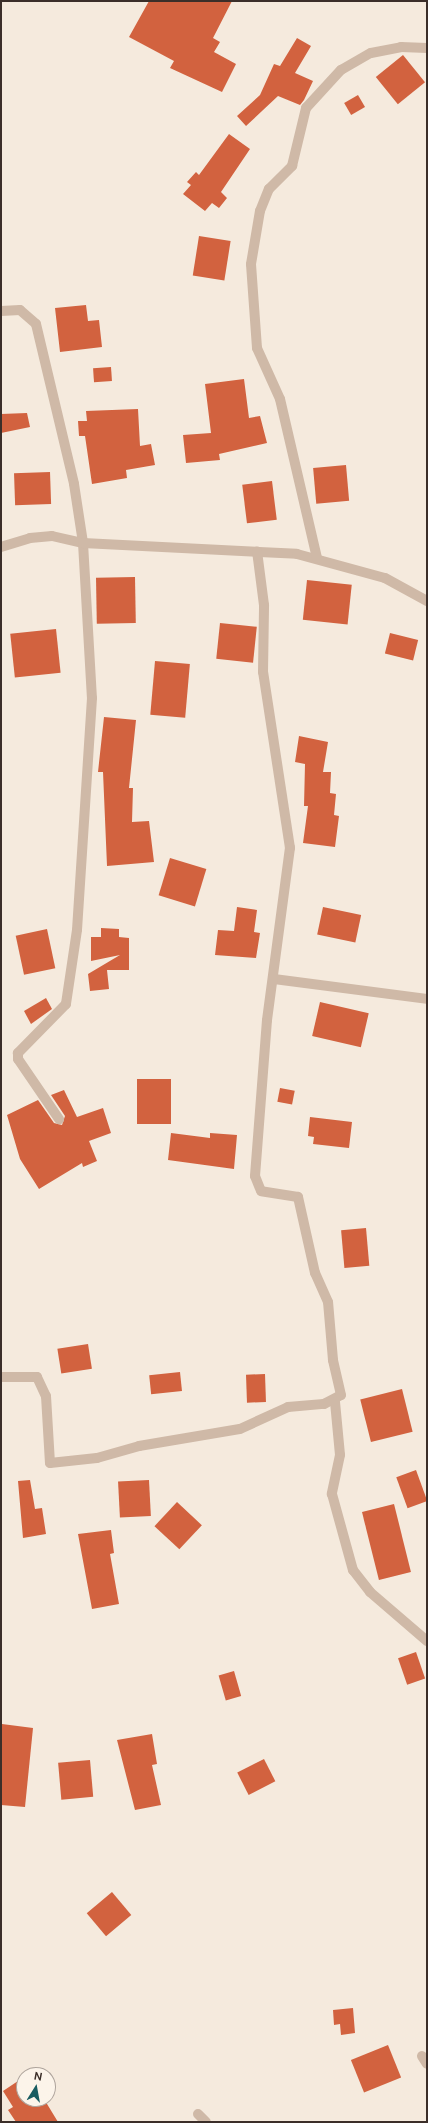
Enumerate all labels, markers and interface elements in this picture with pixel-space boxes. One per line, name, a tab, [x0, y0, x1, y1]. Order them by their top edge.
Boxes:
north arrow	[16, 2067, 56, 2107]
text: N	[33, 2069, 43, 2084]

